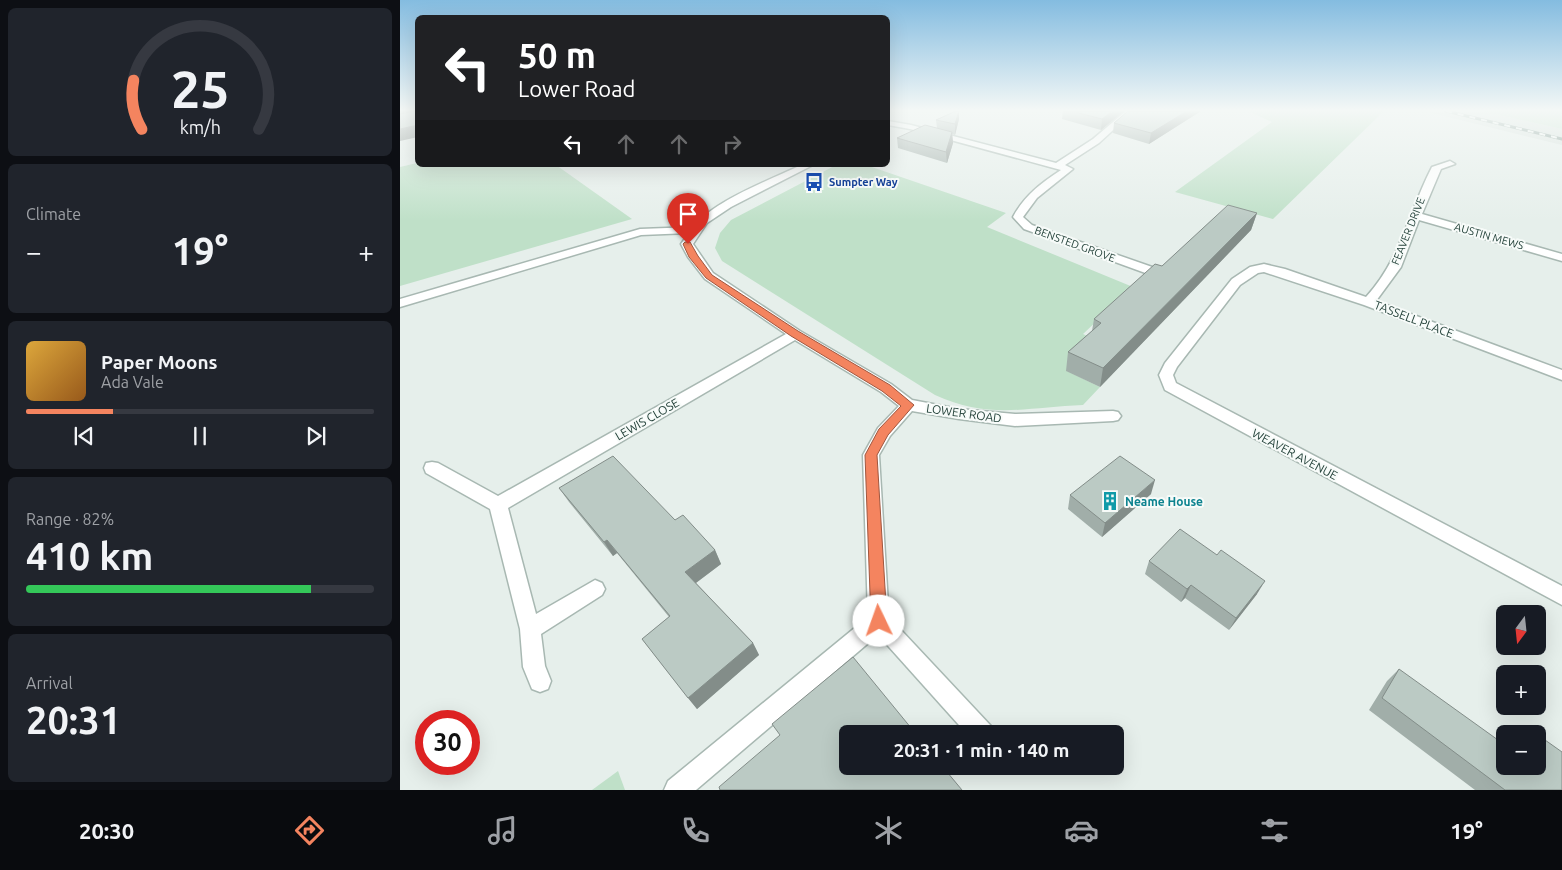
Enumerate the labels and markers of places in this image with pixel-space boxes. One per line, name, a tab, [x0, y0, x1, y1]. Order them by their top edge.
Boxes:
bus stop icon: Sumpter Way	[803, 171, 825, 193]
place label: Sumpter Way	[829, 176, 898, 188]
pin	[667, 193, 709, 244]
building icon: Neame House	[1099, 490, 1121, 512]
place label: Neame House	[1125, 495, 1203, 508]

